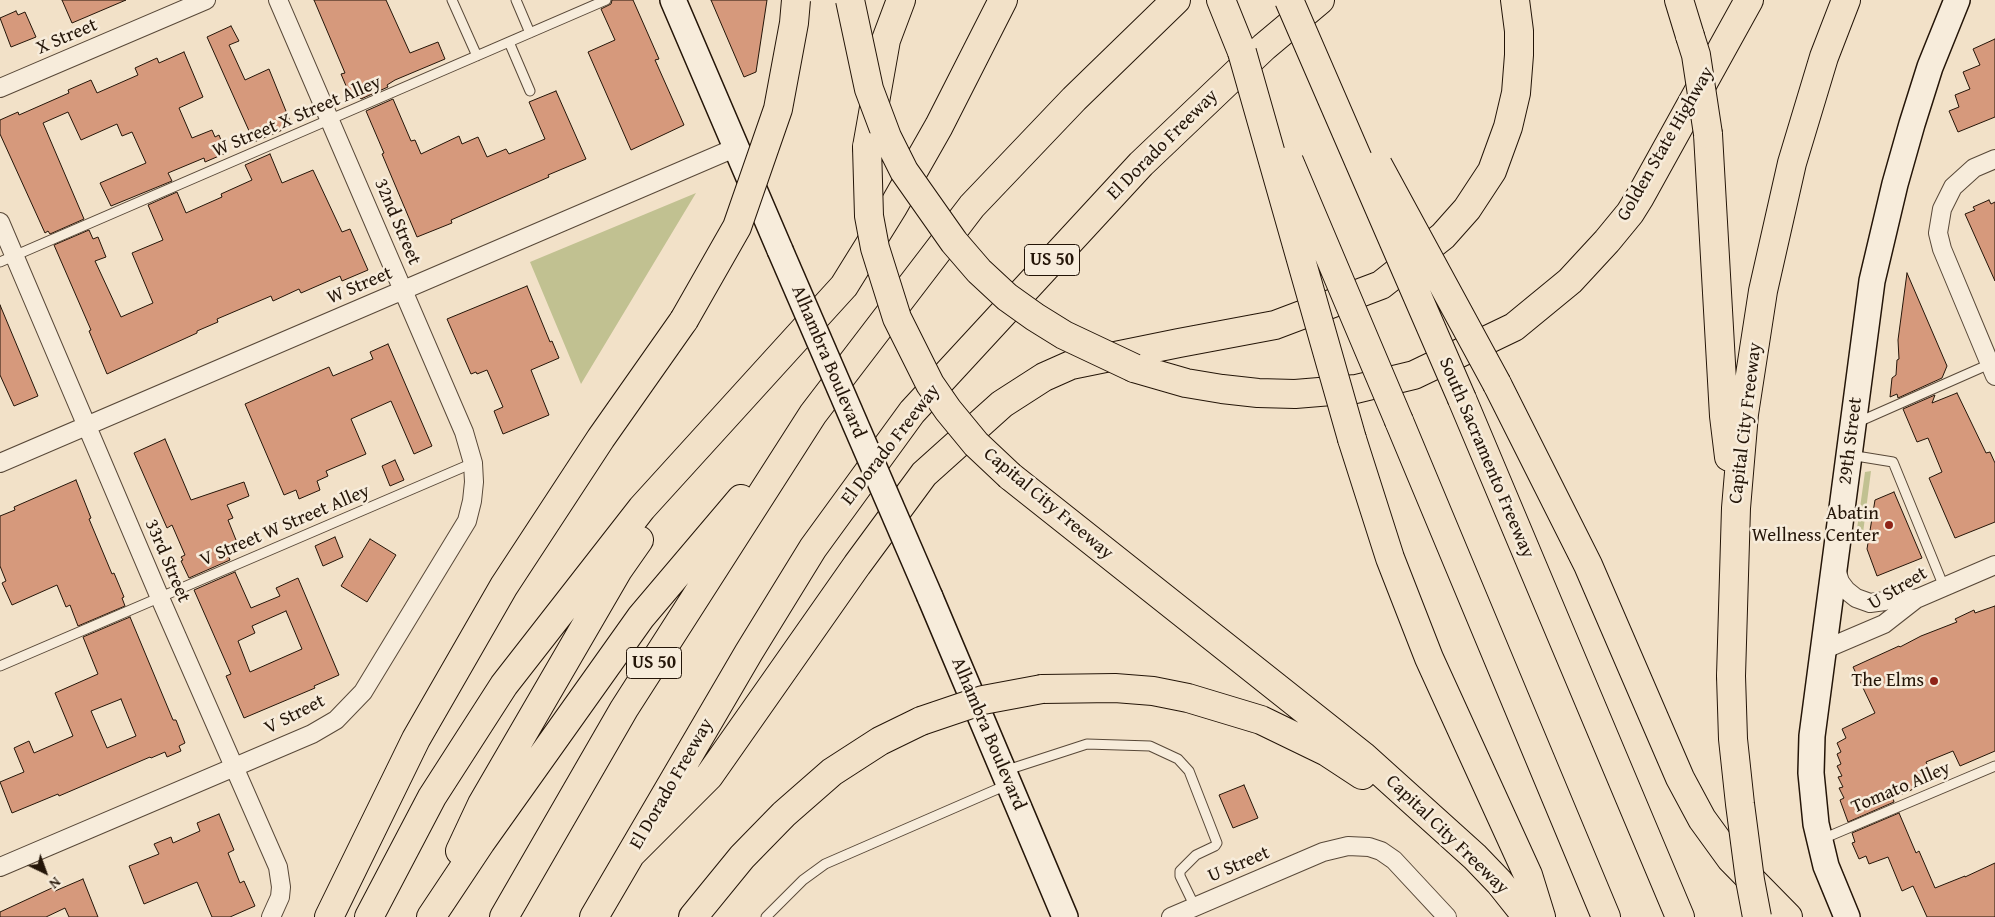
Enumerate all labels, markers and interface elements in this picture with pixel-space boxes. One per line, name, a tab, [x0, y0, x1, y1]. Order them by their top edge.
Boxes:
street label: X Street	[33, 14, 101, 60]
street label: Golden State Highway	[1612, 63, 1720, 225]
street label: W Street X Street Alley	[209, 71, 385, 163]
street label: El Dorado Freeway	[1103, 85, 1223, 205]
street label: 32nd Street	[369, 175, 425, 269]
road number: US 50	[1024, 244, 1080, 276]
street label: W Street	[324, 262, 396, 310]
street label: Alhambra Boulevard	[786, 282, 870, 442]
street label: Capital City Freeway	[1725, 341, 1767, 505]
street label: South Sacramento Freeway	[1433, 354, 1539, 562]
street label: El Dorado Freeway	[837, 380, 945, 510]
street label: 29th Street	[1834, 396, 1868, 486]
street label: Capital City Freeway	[978, 443, 1118, 565]
street label: V Street W Street Alley	[197, 480, 373, 572]
place label: Abatin Wellness Center	[1752, 503, 1879, 547]
street label: 33rd Street	[139, 516, 195, 606]
marker: Abatin Wellness Center	[1883, 519, 1895, 531]
street label: U Street	[1864, 563, 1932, 615]
road number: US 50	[626, 648, 682, 678]
street label: Alhambra Boulevard	[946, 654, 1030, 814]
place label: The Elms	[1852, 670, 1924, 692]
marker: The Elms	[1928, 675, 1940, 687]
street label: V Street	[261, 690, 329, 740]
street label: El Dorado Freeway	[625, 715, 719, 853]
street label: Tomato Alley	[1848, 757, 1954, 819]
street label: Capital City Freeway	[1381, 770, 1513, 900]
street label: U Street	[1205, 842, 1273, 888]
north arrow	[20, 847, 70, 897]
text: N	[45, 873, 65, 894]

